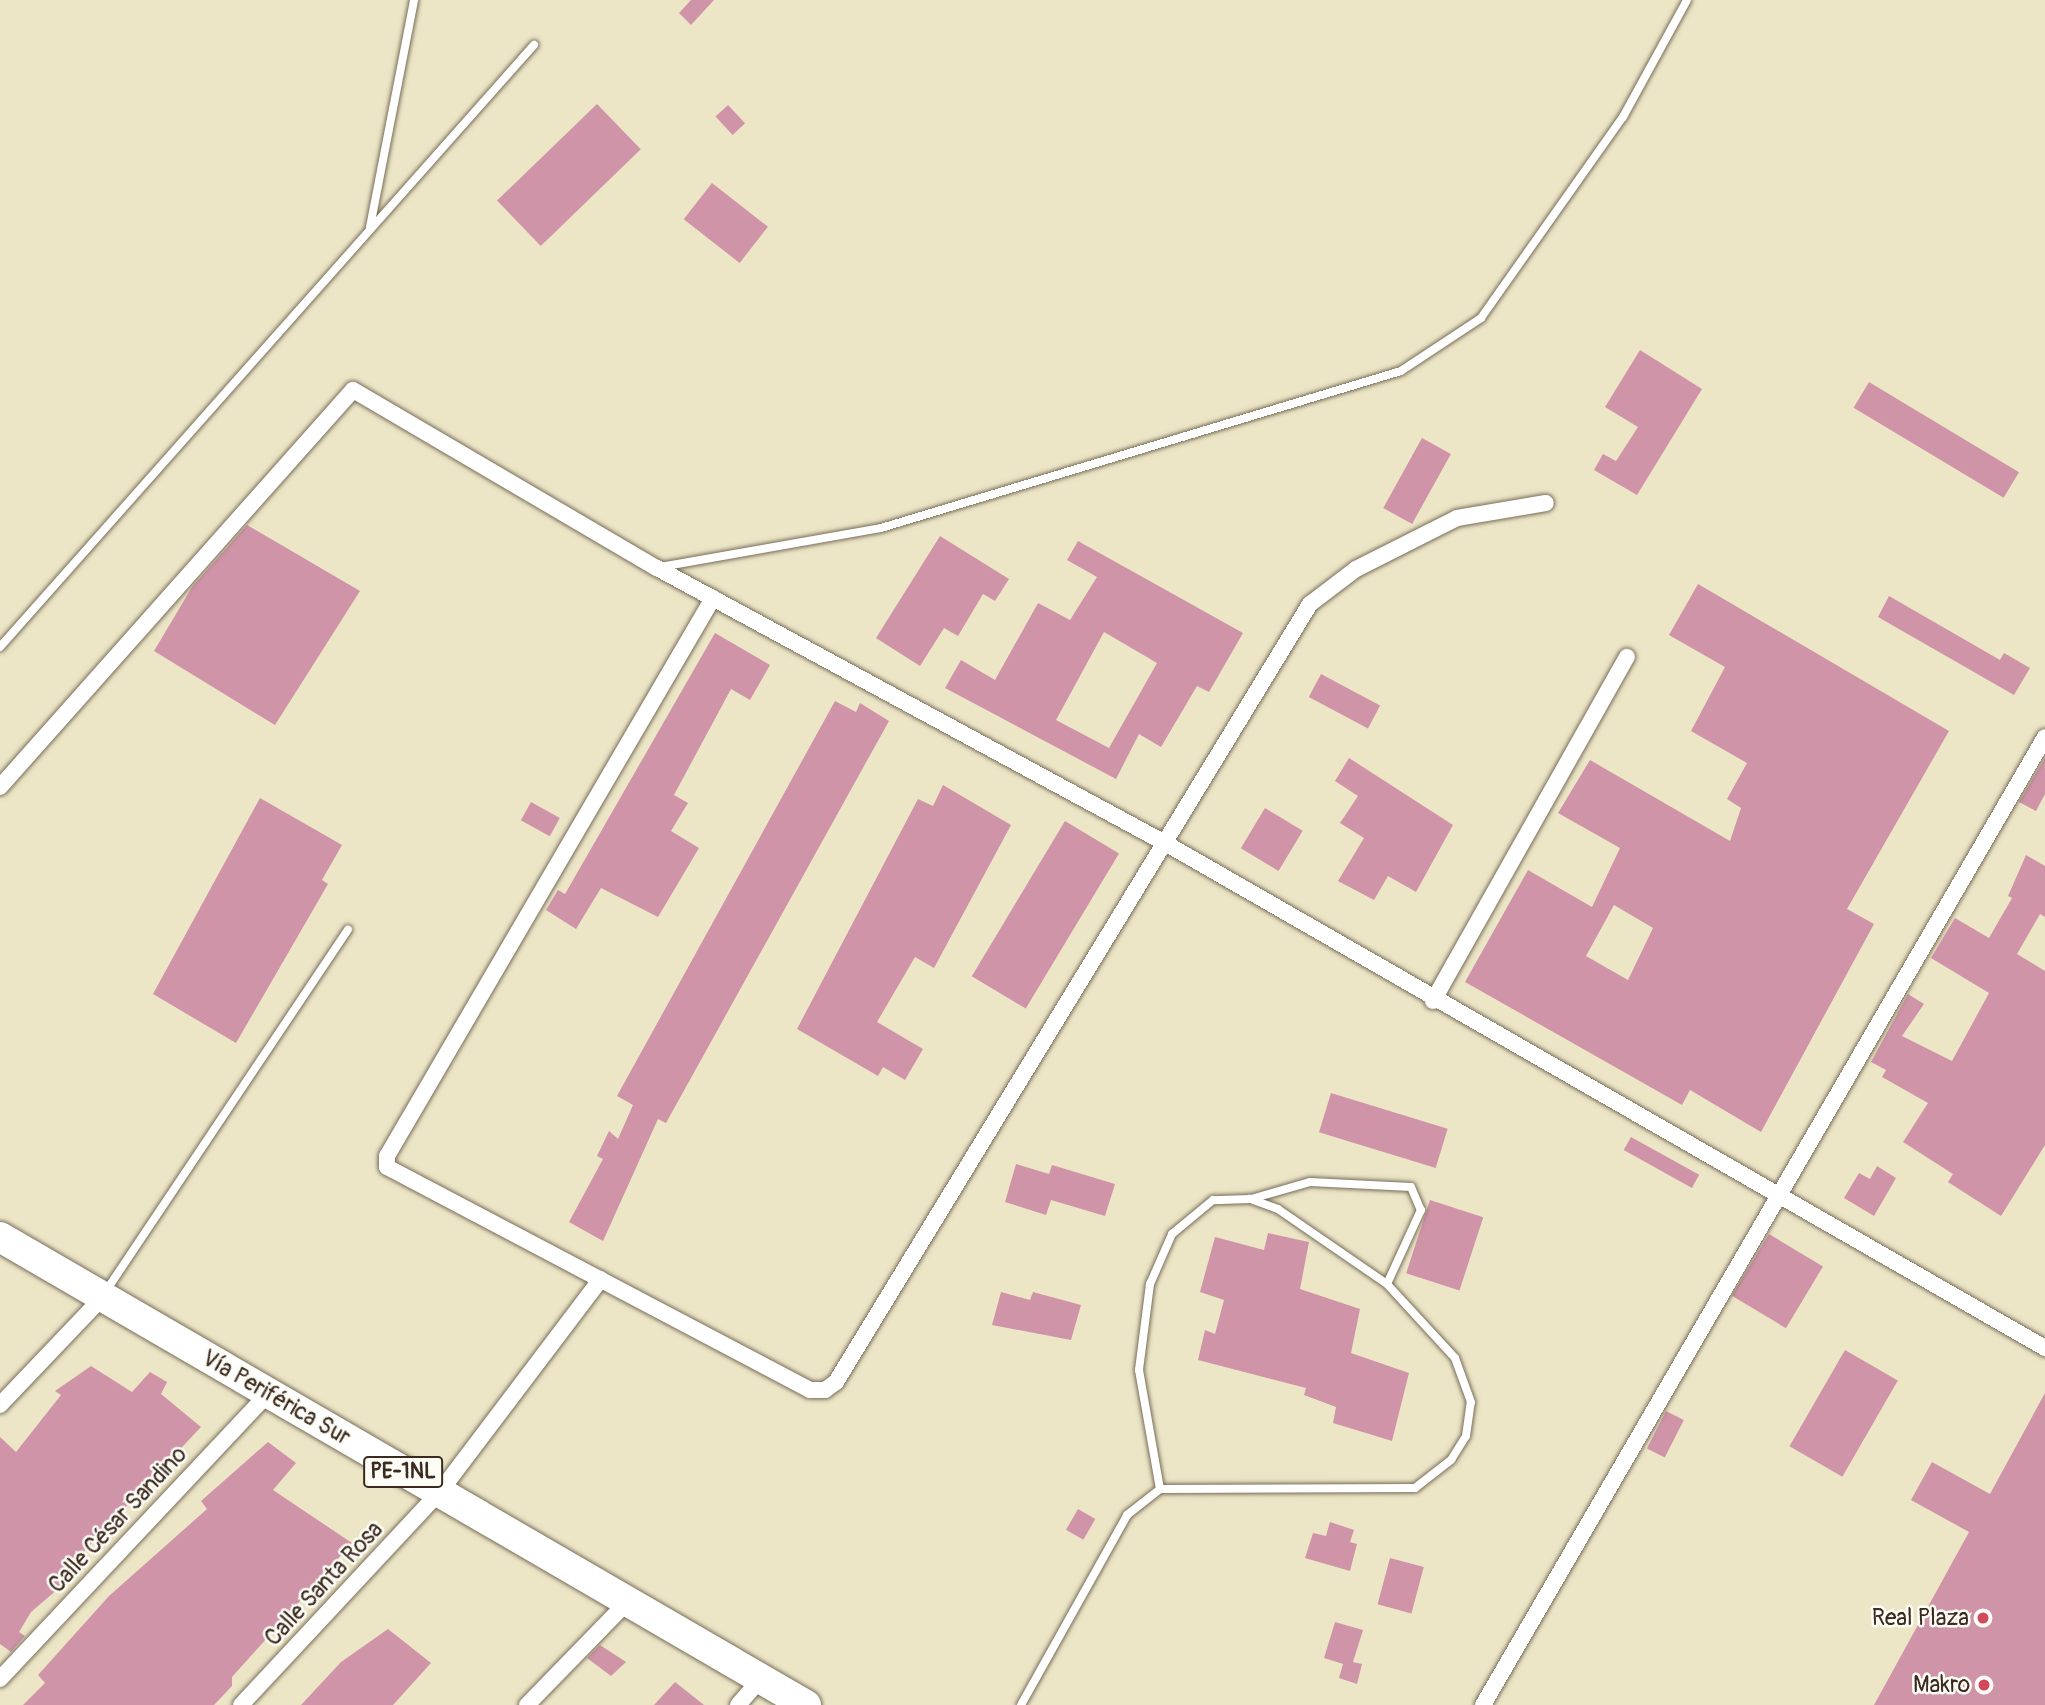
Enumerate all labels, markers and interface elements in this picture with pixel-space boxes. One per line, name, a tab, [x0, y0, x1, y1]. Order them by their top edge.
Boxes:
street label: Vía Periférica Sur	[197, 1344, 355, 1452]
street label: Calle César Sandino	[43, 1441, 193, 1599]
road number: PE-1NL	[363, 1454, 443, 1490]
street label: Calle Santa Rosa	[259, 1516, 389, 1652]
place label: Real Plaza	[1872, 1604, 1969, 1632]
marker: Real Plaza	[1975, 1610, 1991, 1626]
place label: Makro	[1913, 1671, 1970, 1699]
marker: Makro	[1976, 1677, 1992, 1693]

